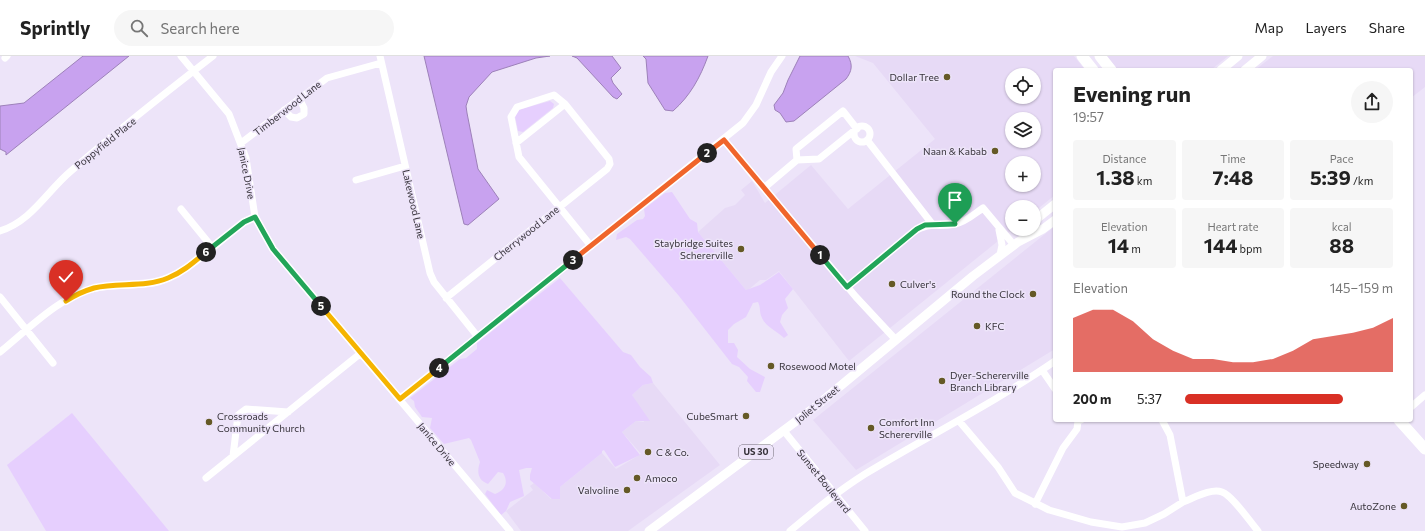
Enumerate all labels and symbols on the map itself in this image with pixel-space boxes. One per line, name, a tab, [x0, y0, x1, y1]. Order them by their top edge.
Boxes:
place label: Dollar Tree	[889, 71, 939, 83]
marker: Dollar Tree	[942, 72, 952, 82]
street label: Timberwood Lane	[251, 78, 323, 138]
street label: Poppyfield Place	[72, 115, 138, 171]
pin: 2	[697, 143, 717, 163]
place label: Naan & Kabab	[923, 145, 987, 157]
street label: Janice Drive	[236, 146, 258, 200]
marker: Naan & Kabab	[990, 146, 1000, 156]
street label: Lakewood Lane	[400, 168, 428, 240]
pin	[938, 183, 972, 224]
street label: Cherrywood Lane	[491, 203, 561, 263]
place label: Staybridge Suites Schererville	[654, 237, 733, 261]
pin: 6	[196, 242, 216, 262]
marker: Staybridge Suites Schererville	[736, 244, 746, 254]
pin: 1	[810, 245, 830, 265]
pin: 3	[563, 250, 583, 270]
pin	[49, 260, 83, 301]
place label: Culver's	[900, 278, 936, 290]
marker: Culver's	[887, 279, 897, 289]
place label: Round the Clock	[951, 288, 1026, 300]
marker: Round the Clock	[1028, 289, 1038, 299]
pin: 5	[311, 296, 331, 316]
place label: KFC	[985, 320, 1004, 332]
marker: KFC	[972, 321, 982, 331]
pin: 4	[429, 358, 449, 378]
place label: Rosewood Motel	[779, 360, 856, 372]
marker: Rosewood Motel	[766, 361, 776, 371]
place label: Dyer-Schererville Branch Library	[950, 369, 1029, 393]
marker: Dyer-Schererville Branch Library	[937, 376, 947, 386]
street label: Joliet Street	[792, 383, 842, 425]
place label: Crossroads Community Church	[217, 410, 305, 434]
place label: CubeSmart	[686, 410, 738, 422]
marker: CubeSmart	[741, 411, 751, 421]
place label: Comfort Inn Schererville	[879, 416, 935, 440]
marker: Crossroads Community Church	[204, 417, 214, 427]
street label: Janice Drive	[415, 420, 459, 468]
marker: Comfort Inn Schererville	[866, 423, 876, 433]
road number: US 30	[739, 445, 773, 459]
place label: C & Co.	[656, 446, 689, 458]
marker: C & Co.	[643, 447, 653, 457]
street label: Sunset Boulevard	[795, 447, 854, 515]
place label: Speedway	[1313, 458, 1359, 470]
marker: Speedway	[1362, 459, 1372, 469]
place label: Amoco	[645, 472, 678, 484]
marker: Amoco	[632, 473, 642, 483]
place label: Valvoline	[578, 484, 619, 496]
marker: Valvoline	[622, 485, 632, 495]
place label: AutoZone	[1350, 500, 1396, 512]
marker: AutoZone	[1399, 501, 1409, 511]

